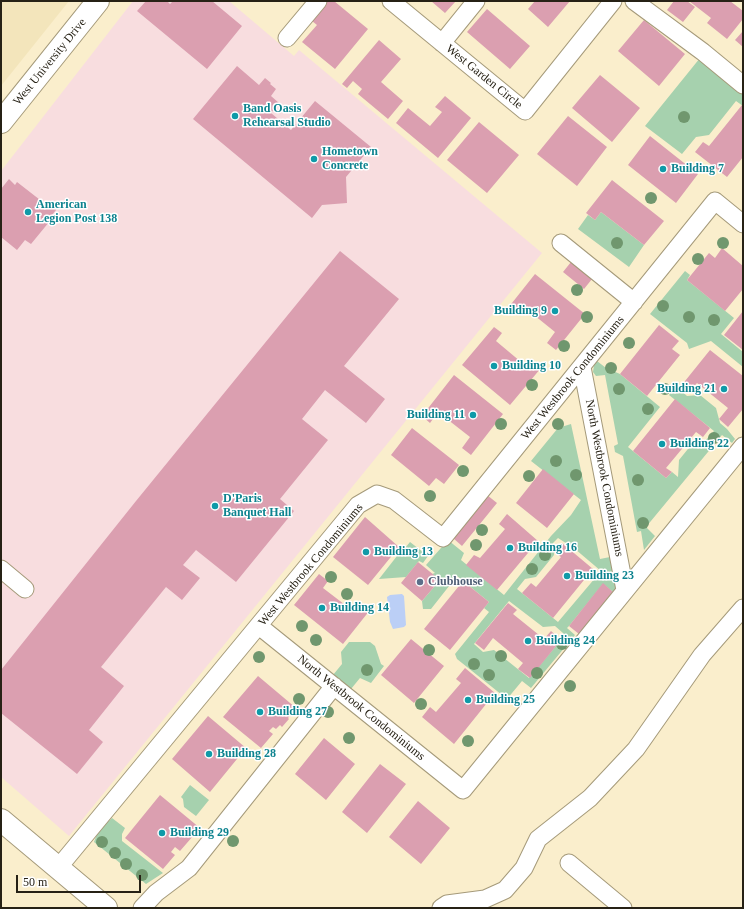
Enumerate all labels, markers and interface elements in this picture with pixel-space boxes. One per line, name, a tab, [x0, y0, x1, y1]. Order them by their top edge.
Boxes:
street label: West University Drive	[11, 16, 89, 108]
street label: West Garden Circle	[443, 42, 525, 112]
place label: Band Oasis Rehearsal Studio	[243, 102, 331, 130]
marker: Band Oasis Rehearsal Studio	[230, 111, 240, 121]
place label: Hometown Concrete	[322, 145, 378, 173]
marker: Hometown Concrete	[309, 154, 319, 164]
place label: Building 7	[671, 162, 724, 176]
marker: Building 7	[658, 164, 668, 174]
place label: American Legion Post 138	[36, 198, 117, 226]
marker: American Legion Post 138	[23, 207, 33, 217]
place label: Building 9	[494, 304, 547, 318]
marker: Building 9	[550, 306, 560, 316]
street label: West Westbrook Condominiums	[519, 313, 627, 443]
place label: Building 10	[502, 359, 561, 373]
marker: Building 10	[489, 361, 499, 371]
place label: Building 21	[657, 382, 716, 396]
marker: Building 21	[719, 384, 729, 394]
street label: North Westbrook Condominiums	[582, 398, 626, 558]
place label: Building 11	[407, 408, 465, 422]
marker: Building 11	[468, 410, 478, 420]
place label: Building 22	[670, 437, 729, 451]
marker: Building 22	[657, 439, 667, 449]
place label: D'Paris Banquet Hall	[223, 492, 291, 520]
marker: D'Paris Banquet Hall	[210, 501, 220, 511]
street label: West Westbrook Condominiums	[256, 501, 366, 629]
place label: Building 16	[518, 541, 577, 555]
marker: Building 16	[505, 543, 515, 553]
place label: Building 13	[374, 545, 433, 559]
marker: Building 13	[361, 547, 371, 557]
place label: Building 23	[575, 569, 634, 583]
marker: Building 23	[562, 571, 572, 581]
place label: Clubhouse	[428, 575, 483, 589]
marker: Clubhouse	[415, 577, 425, 587]
place label: Building 14	[330, 601, 389, 615]
marker: Building 14	[317, 603, 327, 613]
place label: Building 24	[536, 634, 595, 648]
marker: Building 24	[523, 636, 533, 646]
street label: North Westbrook Condominiums	[294, 652, 428, 764]
place label: Building 25	[476, 693, 535, 707]
marker: Building 25	[463, 695, 473, 705]
place label: Building 27	[268, 705, 327, 719]
marker: Building 27	[255, 707, 265, 717]
place label: Building 28	[217, 747, 276, 761]
marker: Building 28	[204, 749, 214, 759]
place label: Building 29	[170, 826, 229, 840]
marker: Building 29	[157, 828, 167, 838]
scale bar	[18, 867, 143, 893]
text: 50 m	[23, 875, 47, 889]

